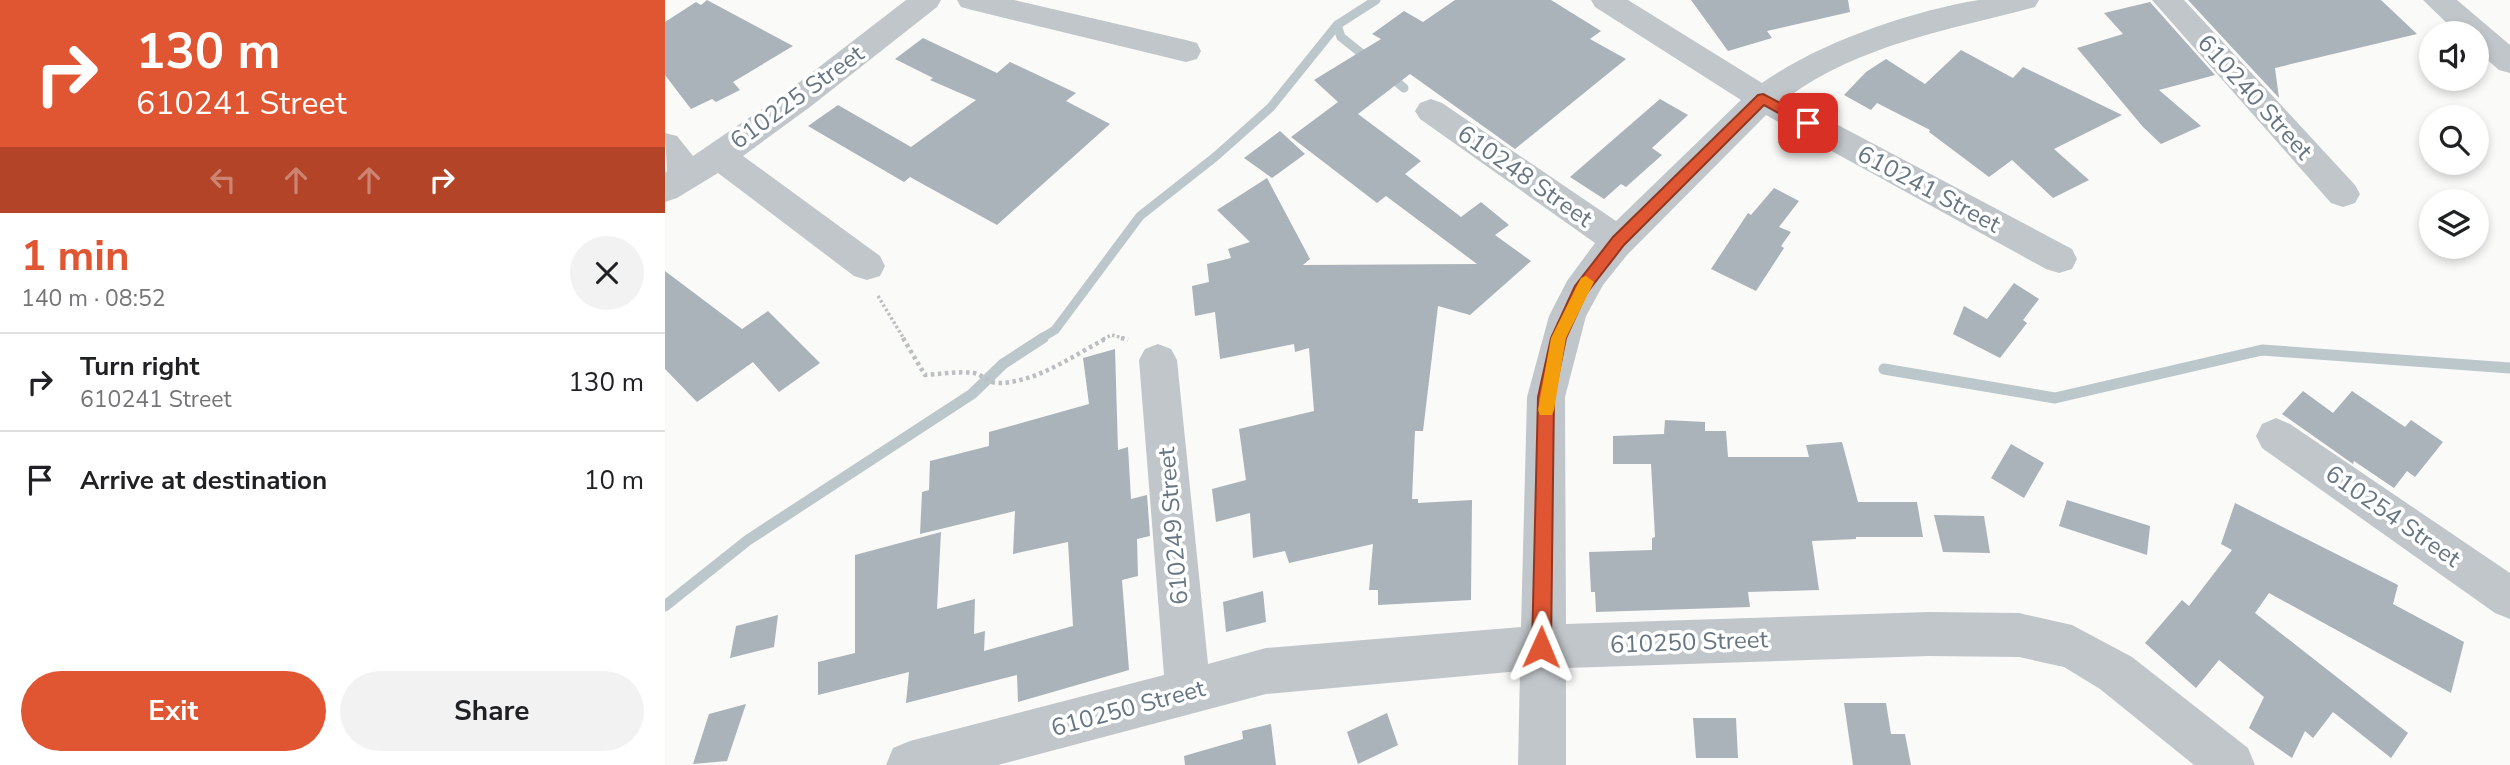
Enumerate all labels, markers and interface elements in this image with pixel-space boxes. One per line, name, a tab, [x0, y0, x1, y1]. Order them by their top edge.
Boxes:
text: 130 m	[136, 18, 280, 85]
map controls	[2419, 21, 2489, 259]
button: sound	[2419, 21, 2489, 91]
icon: right	[21, 28, 112, 119]
street label: 610240 Street	[2190, 28, 2320, 167]
street label: 610225 Street	[724, 37, 871, 156]
text: 610241 Street	[136, 82, 347, 125]
pin	[1778, 93, 1838, 153]
icon: arrive	[1789, 104, 1827, 142]
button: search	[2419, 105, 2489, 175]
street label: 610248 Street	[1451, 118, 1599, 235]
street label: 610241 Street	[1852, 138, 2007, 241]
icon: left	[204, 161, 242, 199]
icon: ahead	[277, 161, 315, 199]
icon: ahead	[350, 161, 388, 199]
icon: right	[423, 161, 461, 199]
button: layers	[2419, 189, 2489, 259]
text: 1 min	[21, 228, 130, 285]
button: close	[570, 236, 644, 310]
text: 140 m · 08:52	[21, 283, 166, 314]
text: Turn right	[80, 349, 199, 384]
icon: right	[21, 363, 59, 401]
text: 130 m	[568, 365, 644, 400]
text: 610241 Street	[80, 384, 231, 415]
street label: 610249 Street	[1150, 445, 1196, 606]
street label: 610254 Street	[2319, 458, 2467, 575]
icon: arrive	[21, 461, 59, 499]
text: Arrive at destination	[80, 463, 327, 498]
text: 10 m	[584, 463, 644, 498]
position arrow	[1504, 610, 1578, 684]
street label: 610250 Street	[1609, 623, 1769, 661]
button: Exit	[21, 671, 326, 751]
button: Share	[340, 671, 644, 751]
street label: 610250 Street	[1048, 672, 1209, 744]

